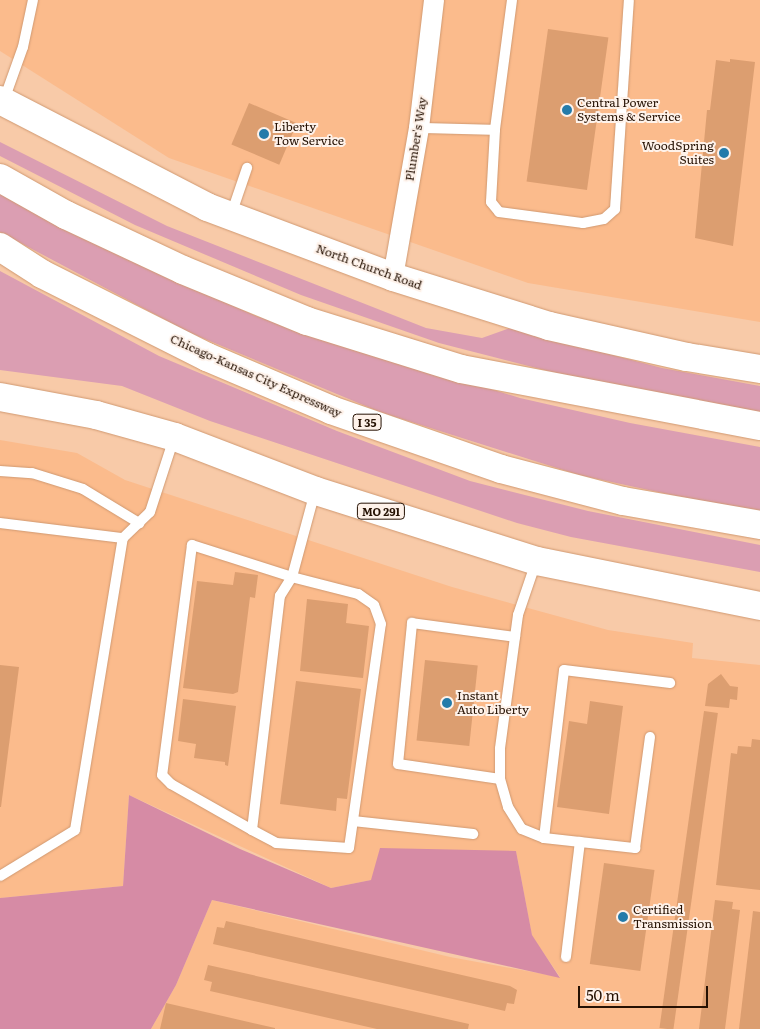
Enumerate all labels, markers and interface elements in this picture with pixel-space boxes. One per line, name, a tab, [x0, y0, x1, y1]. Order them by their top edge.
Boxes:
street label: Plumber's Way	[402, 96, 430, 182]
place label: Central Power Systems & Service	[577, 96, 680, 124]
marker: Central Power Systems & Service	[561, 104, 573, 116]
place label: Liberty Tow Service	[274, 120, 344, 148]
marker: Liberty Tow Service	[258, 128, 270, 140]
place label: WoodSpring Suites	[642, 139, 714, 167]
marker: WoodSpring Suites	[718, 147, 730, 159]
street label: North Church Road	[314, 241, 424, 293]
street label: Chicago-Kansas City Expressway	[168, 332, 344, 420]
road number: I 35	[352, 414, 382, 431]
road number: MO 291	[356, 502, 406, 520]
place label: Instant Auto Liberty	[457, 689, 529, 717]
marker: Instant Auto Liberty	[441, 697, 453, 709]
place label: Certified Transmission	[633, 903, 712, 931]
marker: Certified Transmission	[617, 911, 629, 923]
scale bar	[580, 976, 710, 1008]
text: 50 m	[586, 983, 620, 1006]

